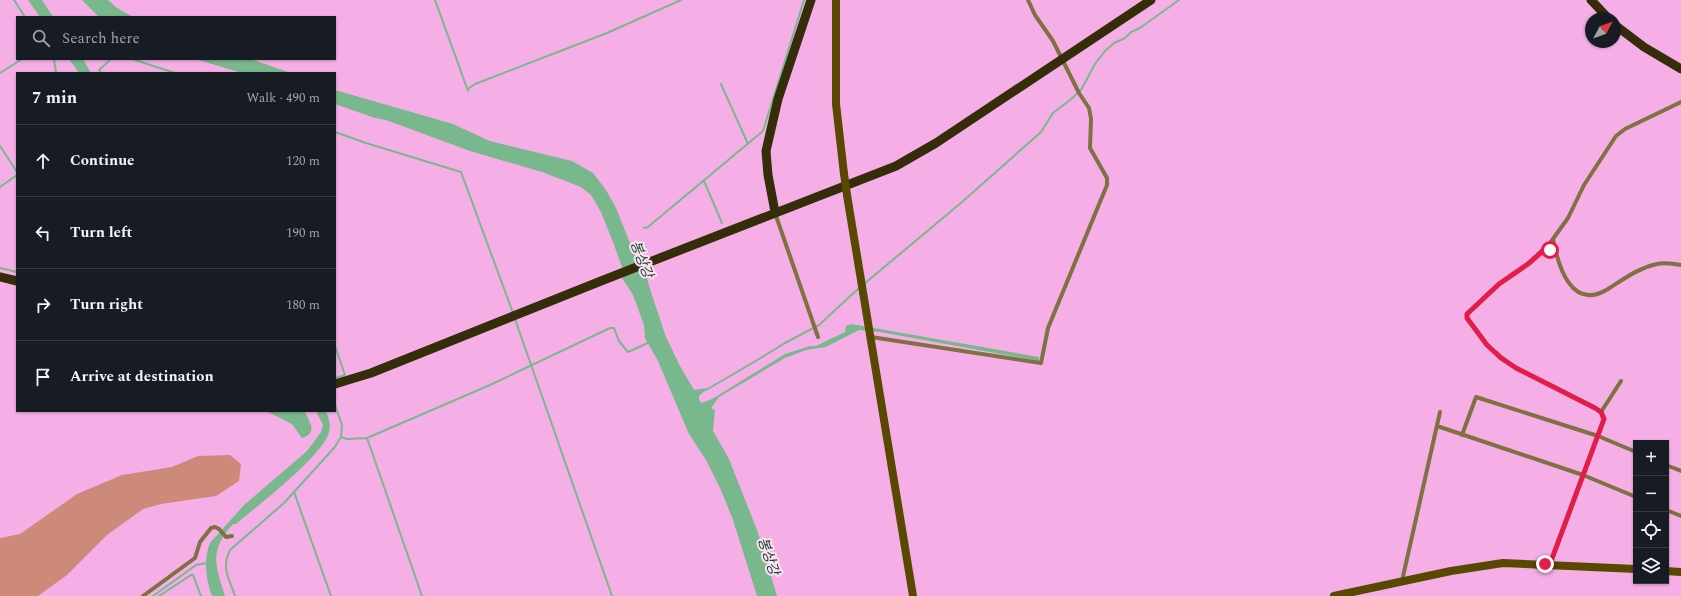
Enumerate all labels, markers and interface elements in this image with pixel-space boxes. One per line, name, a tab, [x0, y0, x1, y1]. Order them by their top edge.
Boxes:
north arrow	[1585, 12, 1621, 48]
search box	[16, 16, 336, 60]
icon: search	[30, 27, 52, 49]
text: Search here	[62, 27, 140, 50]
text: 7 min	[32, 85, 77, 111]
text: Walk · 490 m	[246, 88, 320, 108]
text: Continue	[70, 149, 135, 172]
icon: ahead	[32, 150, 54, 172]
text: 120 m	[286, 151, 320, 171]
text: Turn left	[70, 221, 132, 244]
icon: left	[32, 222, 54, 244]
text: 190 m	[286, 223, 320, 243]
water label: 봉상강	[625, 237, 659, 283]
route start	[1541, 241, 1559, 259]
text: Turn right	[70, 293, 143, 316]
icon: right	[32, 294, 54, 316]
text: 180 m	[286, 295, 320, 315]
text: Arrive at destination	[70, 365, 214, 388]
icon: arrive	[32, 366, 54, 388]
map controls	[1633, 440, 1669, 584]
button: +	[1633, 440, 1669, 476]
button: −	[1633, 476, 1669, 512]
button: locate	[1633, 512, 1669, 548]
water label: 봉상강	[752, 534, 785, 580]
button: layers	[1633, 548, 1669, 584]
route end	[1536, 555, 1554, 573]

